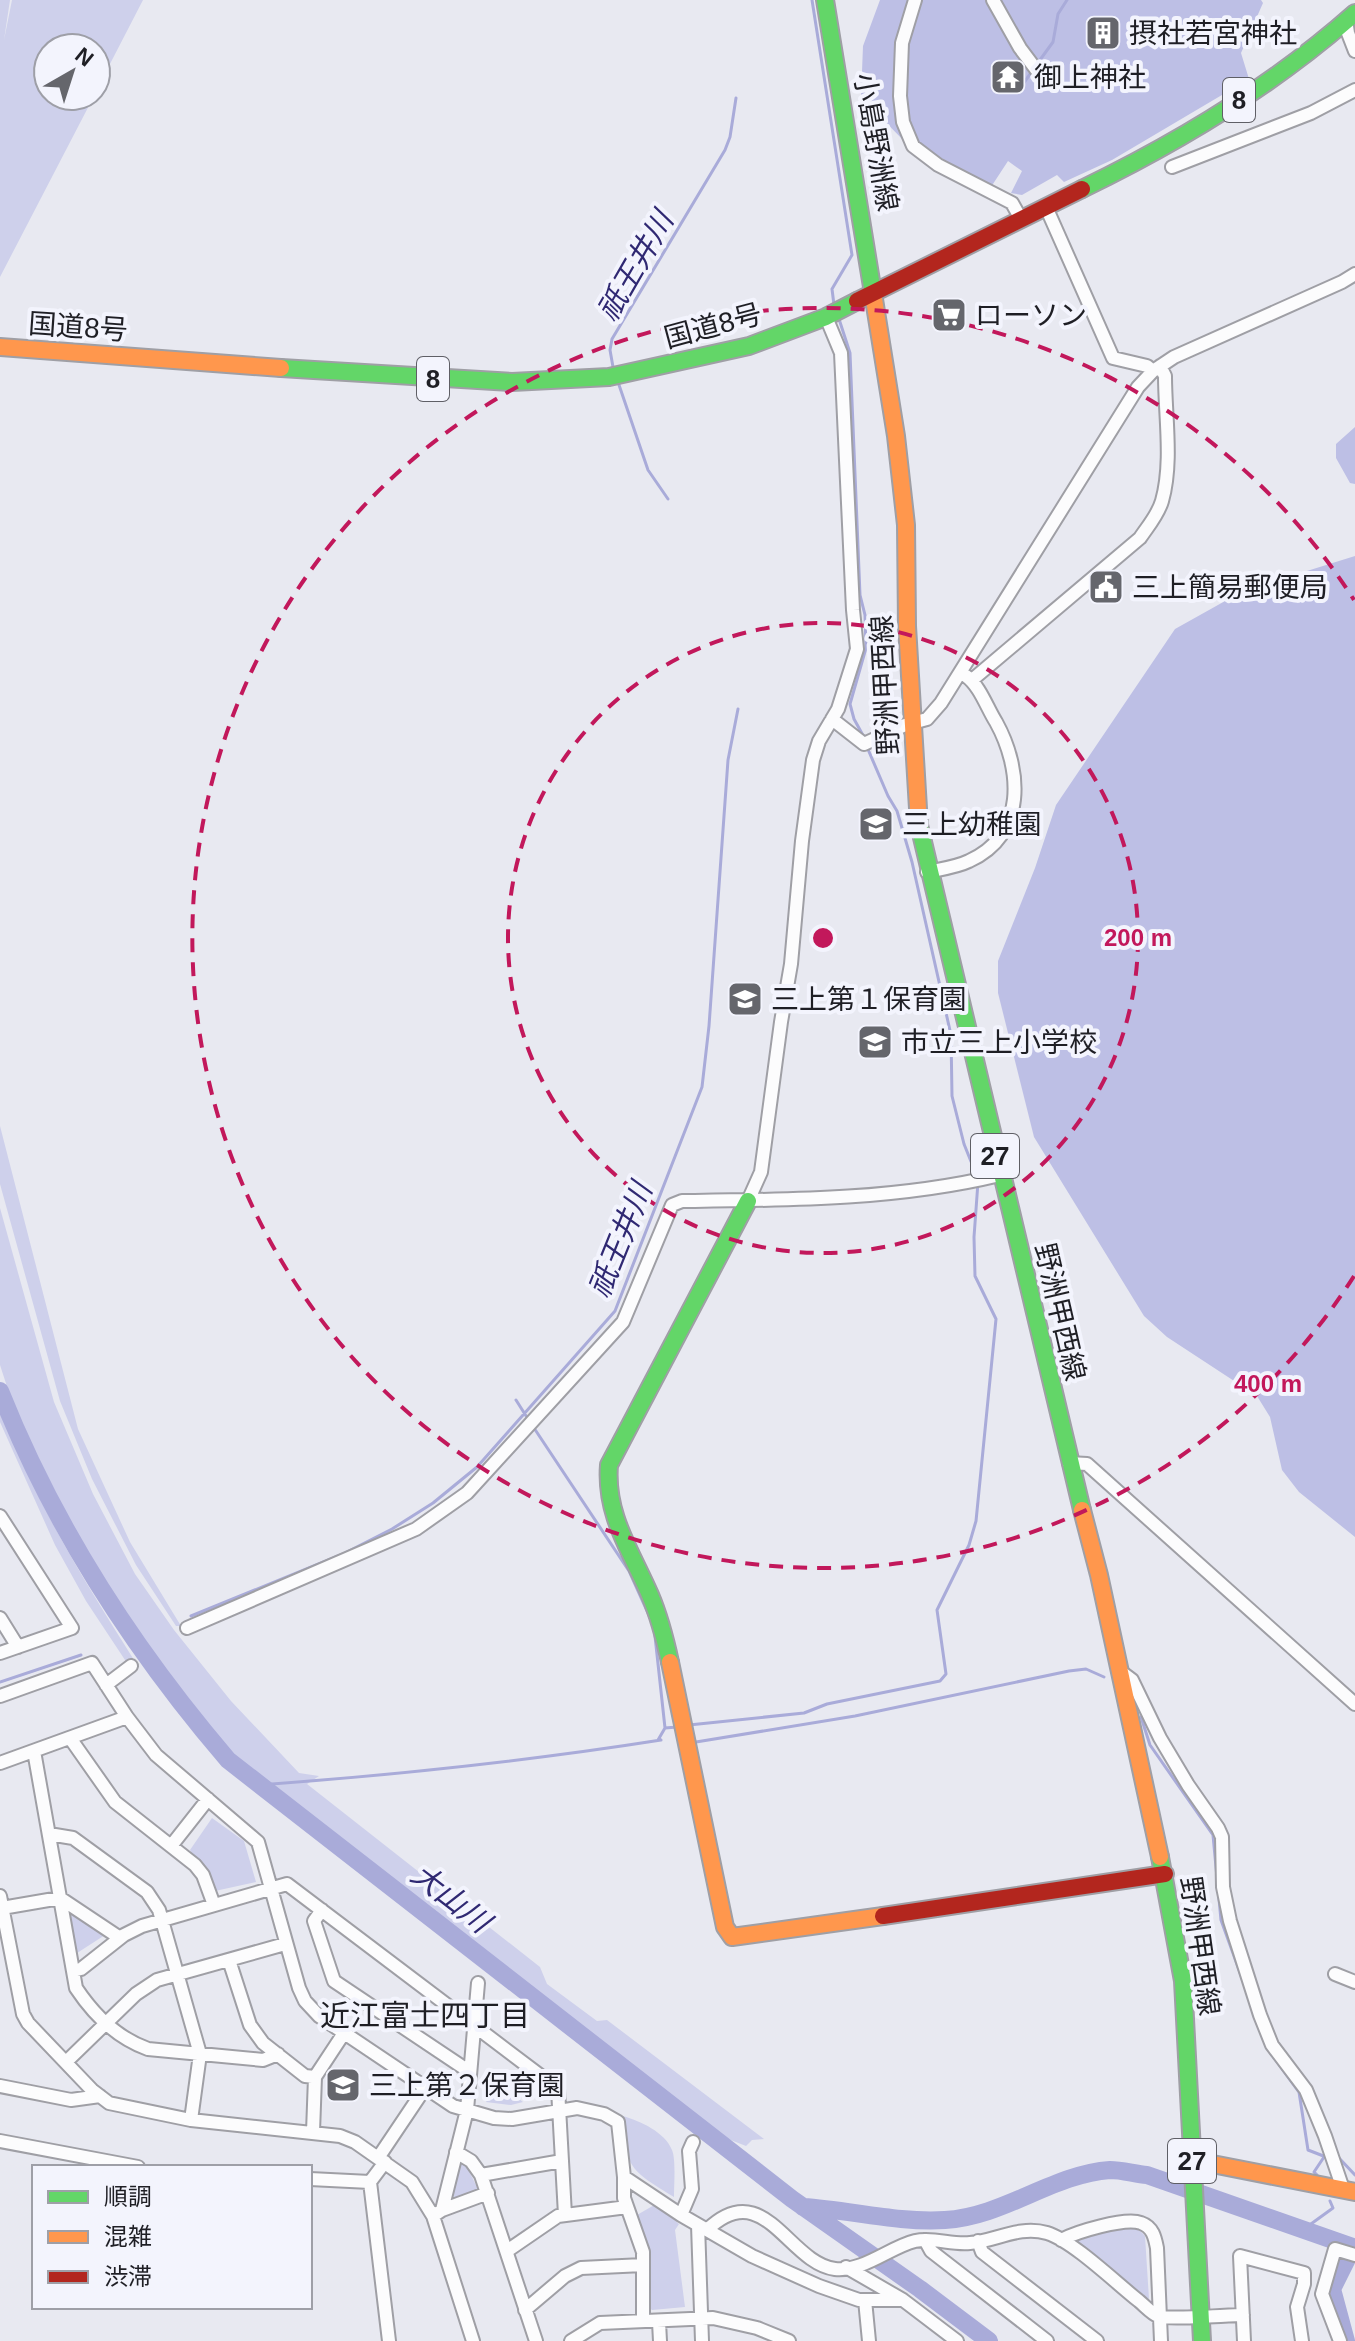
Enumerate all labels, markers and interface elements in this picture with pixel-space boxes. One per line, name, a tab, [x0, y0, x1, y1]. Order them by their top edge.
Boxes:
building icon: 摂社若宮神社	[1084, 14, 1122, 52]
place label: 摂社若宮神社	[1129, 18, 1297, 49]
north arrow	[32, 32, 112, 112]
text: N	[70, 42, 98, 72]
temple icon: 御上神社	[989, 58, 1027, 96]
place label: 御上神社	[1034, 62, 1146, 93]
street label: 小島野洲線	[849, 70, 903, 214]
road number: 8	[1223, 78, 1255, 122]
water label: 祇王井川	[591, 203, 681, 326]
supermarket icon: ローソン	[930, 296, 968, 334]
street label: 国道8号	[661, 298, 765, 354]
place label: ローソン	[975, 300, 1087, 331]
street label: 国道8号	[27, 308, 129, 346]
road number: 8	[417, 357, 449, 401]
public building icon: 三上簡易郵便局	[1087, 568, 1125, 606]
place label: 三上簡易郵便局	[1132, 572, 1328, 603]
street label: 野洲甲西線	[866, 614, 904, 756]
school or university icon: 三上幼稚園	[857, 805, 895, 843]
place label: 三上幼稚園	[902, 809, 1042, 840]
centre of rings	[809, 924, 837, 952]
text: 200 m	[1104, 924, 1172, 951]
school or university icon: 三上第１保育園	[726, 980, 764, 1018]
place label: 三上第１保育園	[771, 984, 967, 1015]
school or university icon: 市立三上小学校	[856, 1023, 894, 1061]
place label: 市立三上小学校	[901, 1027, 1097, 1058]
road number: 27	[971, 1134, 1019, 1178]
water label: 祇王井川	[582, 1175, 659, 1302]
street label: 野洲甲西線	[1029, 1240, 1091, 1384]
text: 400 m	[1234, 1370, 1302, 1397]
water label: 大山川	[405, 1857, 499, 1941]
street label: 野洲甲西線	[1175, 1875, 1225, 2017]
district label: 近江富士四丁目	[320, 1999, 530, 2032]
school or university icon: 三上第２保育園	[324, 2066, 362, 2104]
place label: 三上第２保育園	[369, 2070, 565, 2101]
road number: 27	[1168, 2139, 1216, 2183]
legend	[32, 2165, 312, 2309]
text: 順調	[104, 2183, 152, 2210]
text: 混雑	[104, 2223, 152, 2250]
text: 渋滞	[104, 2263, 152, 2290]

